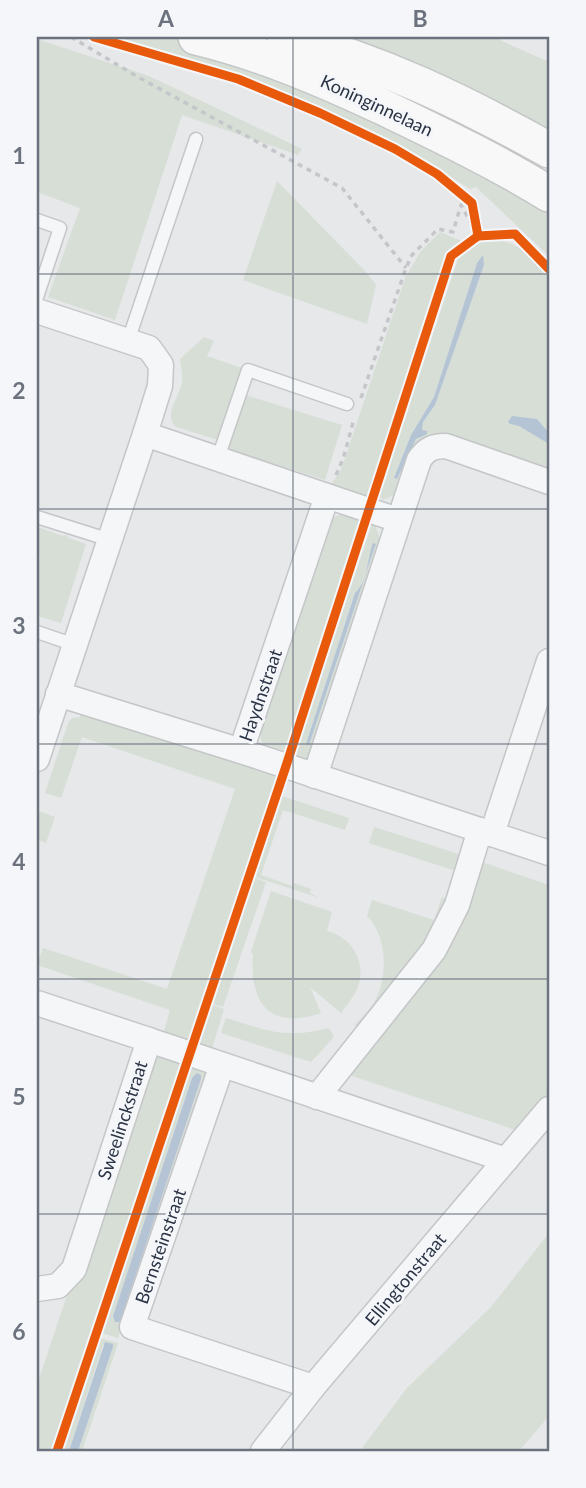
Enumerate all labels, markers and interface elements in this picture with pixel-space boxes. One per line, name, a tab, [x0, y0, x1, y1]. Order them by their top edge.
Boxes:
text: A	[157, 4, 175, 32]
text: B	[412, 4, 428, 32]
street label: Koninginnelaan	[317, 69, 437, 141]
text: 1	[12, 141, 26, 169]
text: 2	[12, 376, 26, 404]
text: 3	[12, 611, 26, 639]
street label: Haydnstraat	[234, 645, 286, 744]
text: 4	[12, 847, 26, 875]
street label: Sweelinckstraat	[92, 1057, 152, 1182]
text: 5	[12, 1082, 26, 1110]
street label: Bernsteinstraat	[130, 1185, 190, 1307]
street label: Ellingtonstraat	[360, 1228, 450, 1330]
text: 6	[12, 1317, 26, 1345]

